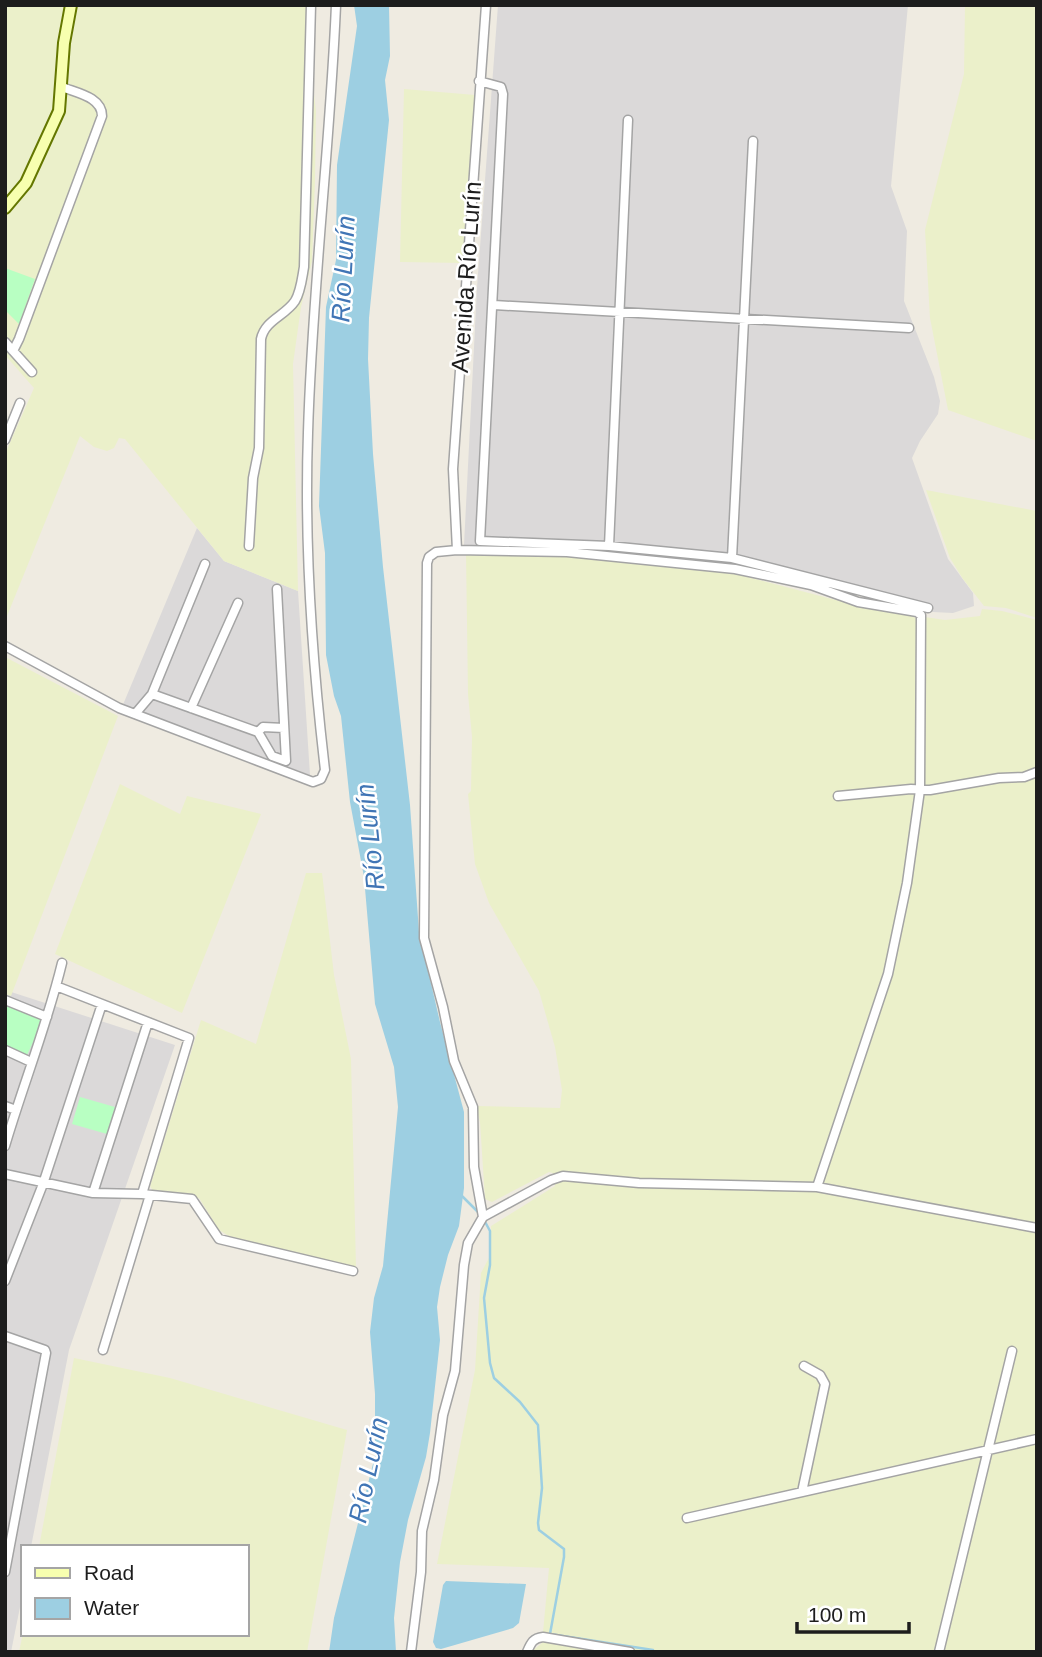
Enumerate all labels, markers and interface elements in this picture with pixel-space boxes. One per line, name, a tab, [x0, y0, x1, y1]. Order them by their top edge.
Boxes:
street label: Avenida Río Lurín	[446, 180, 486, 374]
water label: Río Lurín	[325, 215, 361, 323]
water label: Río Lurín	[349, 782, 391, 892]
water label: Río Lurín	[342, 1415, 394, 1525]
legend	[21, 1545, 248, 1636]
text: Road	[84, 1561, 134, 1584]
scale bar	[797, 1590, 909, 1634]
text: Water	[84, 1596, 139, 1619]
text: 100 m	[808, 1603, 866, 1626]

